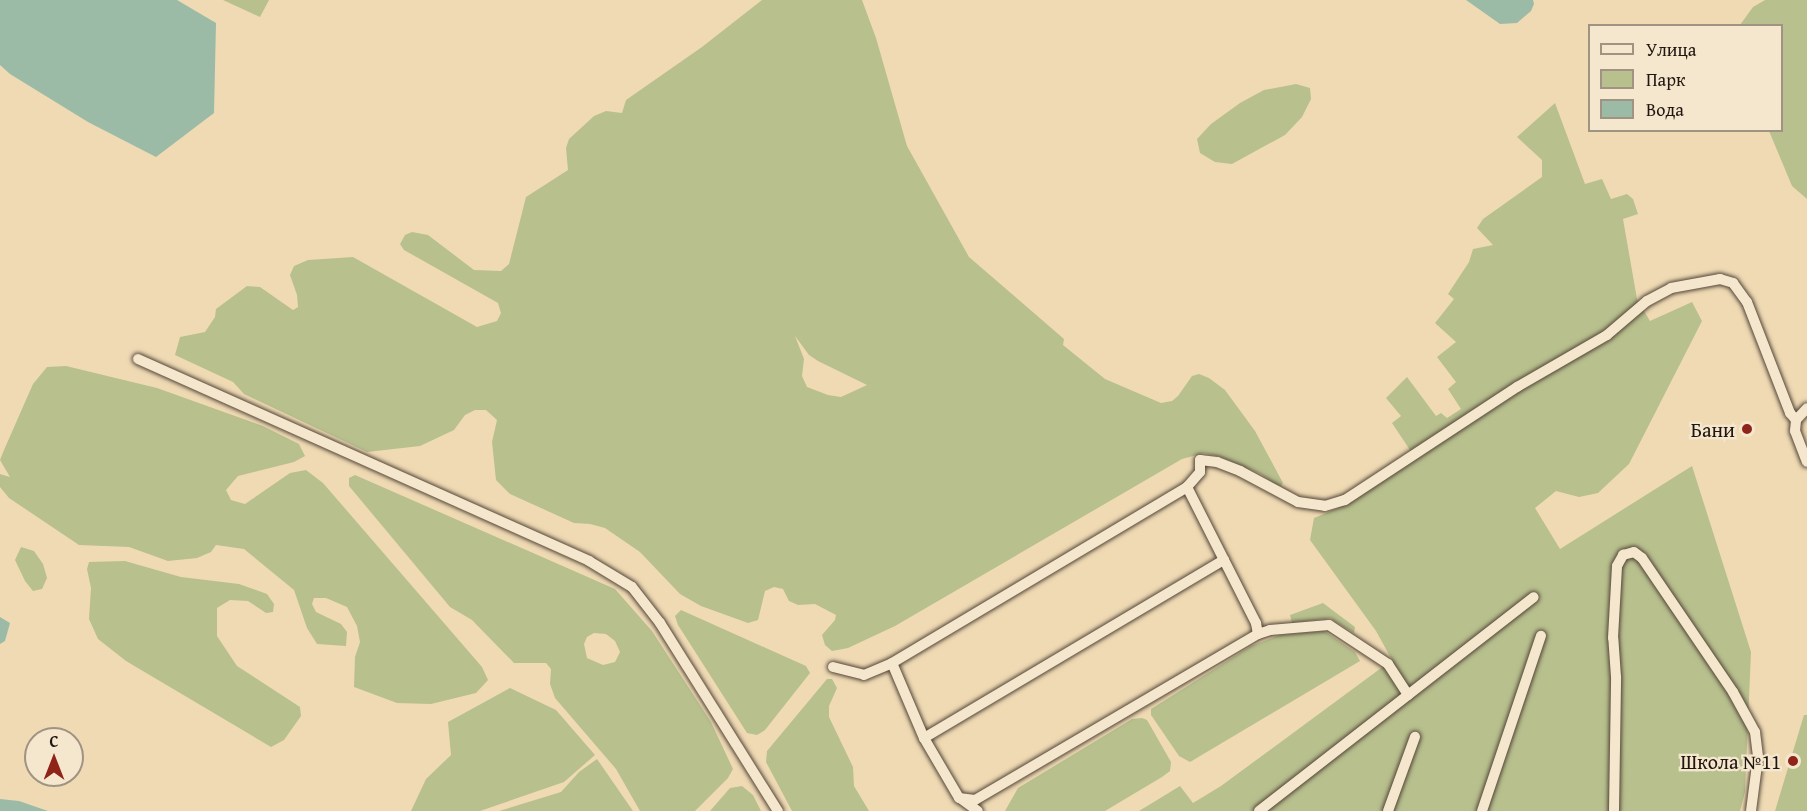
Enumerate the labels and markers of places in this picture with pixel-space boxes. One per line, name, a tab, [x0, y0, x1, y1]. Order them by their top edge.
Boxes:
place label: Бани	[1691, 417, 1735, 441]
marker: Бани	[1740, 422, 1754, 436]
place label: Школа №11	[1681, 749, 1781, 773]
marker: Школа №11	[1786, 754, 1800, 768]

